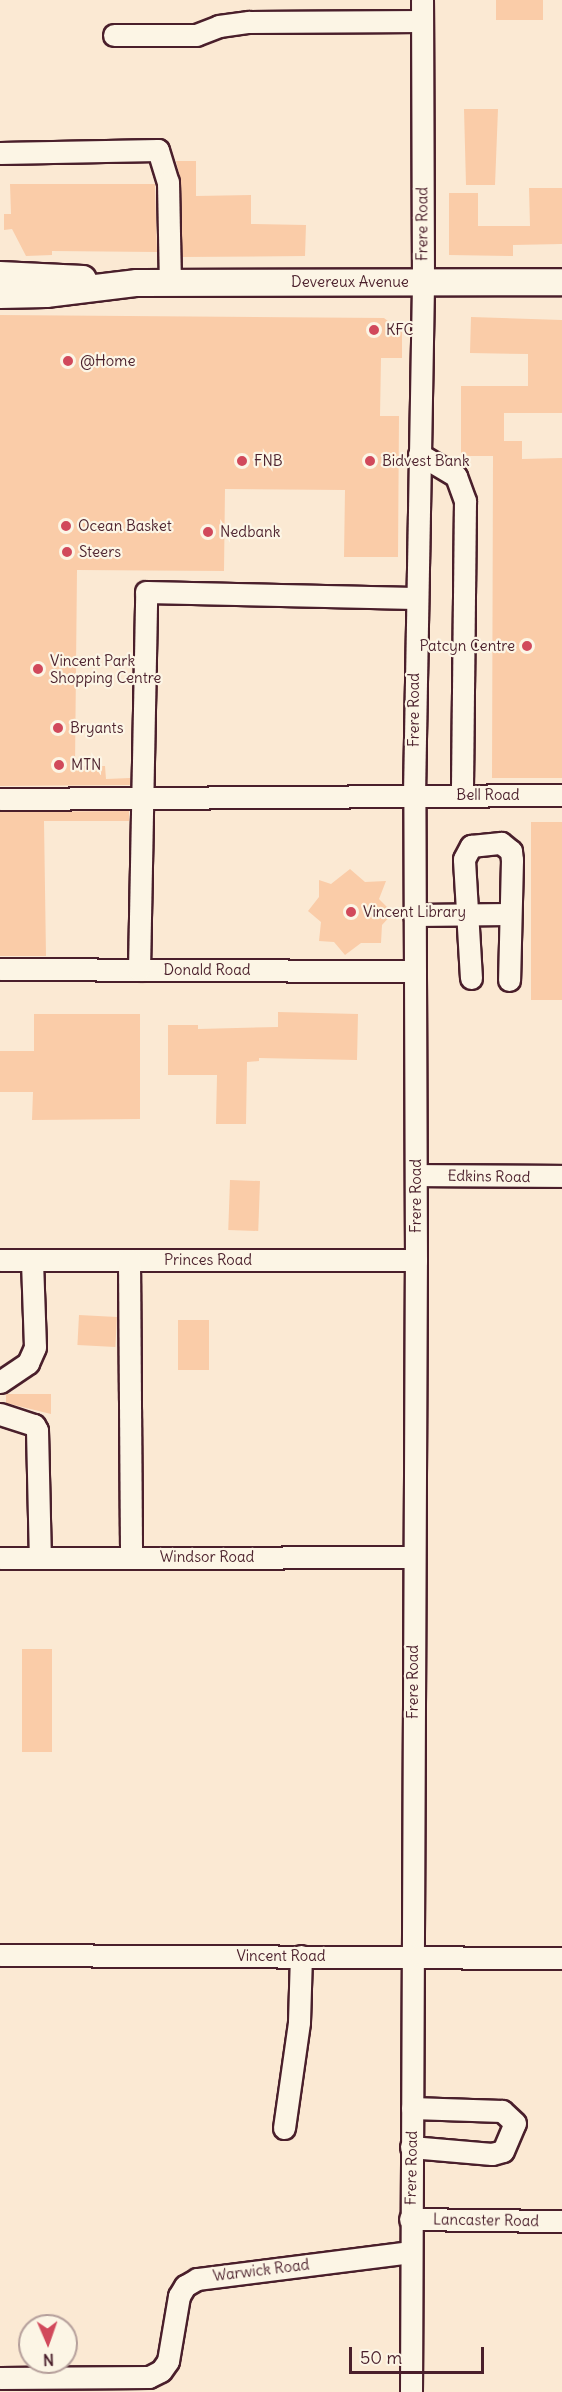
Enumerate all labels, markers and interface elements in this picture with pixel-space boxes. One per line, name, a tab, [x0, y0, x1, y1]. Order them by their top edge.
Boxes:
street label: Frere Road	[413, 187, 431, 261]
street label: Devereux Avenue	[291, 273, 409, 291]
place label: KFC	[386, 321, 413, 339]
marker: KFC	[367, 323, 381, 337]
place label: @Home	[80, 352, 135, 370]
marker: @Home	[61, 354, 75, 368]
place label: FNB	[254, 452, 283, 470]
place label: Bidvest Bank	[382, 452, 470, 470]
marker: FNB	[235, 454, 249, 468]
marker: Bidvest Bank	[363, 454, 377, 468]
place label: Ocean Basket	[78, 517, 172, 535]
marker: Ocean Basket	[59, 519, 73, 533]
place label: Nedbank	[220, 523, 280, 541]
marker: Nedbank	[201, 525, 215, 539]
place label: Steers	[79, 543, 121, 561]
marker: Steers	[60, 545, 74, 559]
place label: Patcyn Centre	[419, 637, 515, 655]
marker: Patcyn Centre	[520, 639, 534, 653]
place label: Vincent Park Shopping Centre	[50, 651, 161, 686]
marker: Vincent Park Shopping Centre	[31, 662, 45, 676]
street label: Frere Road	[405, 673, 423, 747]
place label: Bryants	[70, 719, 123, 737]
marker: Bryants	[51, 721, 65, 735]
place label: MTN	[71, 756, 101, 774]
marker: MTN	[52, 758, 66, 772]
street label: Bell Road	[456, 786, 520, 804]
place label: Vincent Library	[363, 903, 466, 921]
marker: Vincent Library	[344, 905, 358, 919]
street label: Donald Road	[163, 961, 251, 979]
street label: Frere Road	[407, 1159, 425, 1233]
street label: Edkins Road	[448, 1166, 530, 1186]
street label: Princes Road	[164, 1251, 252, 1269]
street label: Windsor Road	[160, 1548, 254, 1566]
street label: Frere Road	[404, 1645, 422, 1719]
street label: Vincent Road	[236, 1947, 326, 1965]
street label: Frere Road	[401, 2131, 421, 2205]
street label: Lancaster Road	[433, 2210, 539, 2230]
street label: Warwick Road	[212, 2255, 310, 2285]
north arrow	[18, 2314, 78, 2374]
scale bar	[352, 2335, 487, 2373]
text: 50 m	[360, 2346, 402, 2369]
text: N	[43, 2350, 54, 2370]

